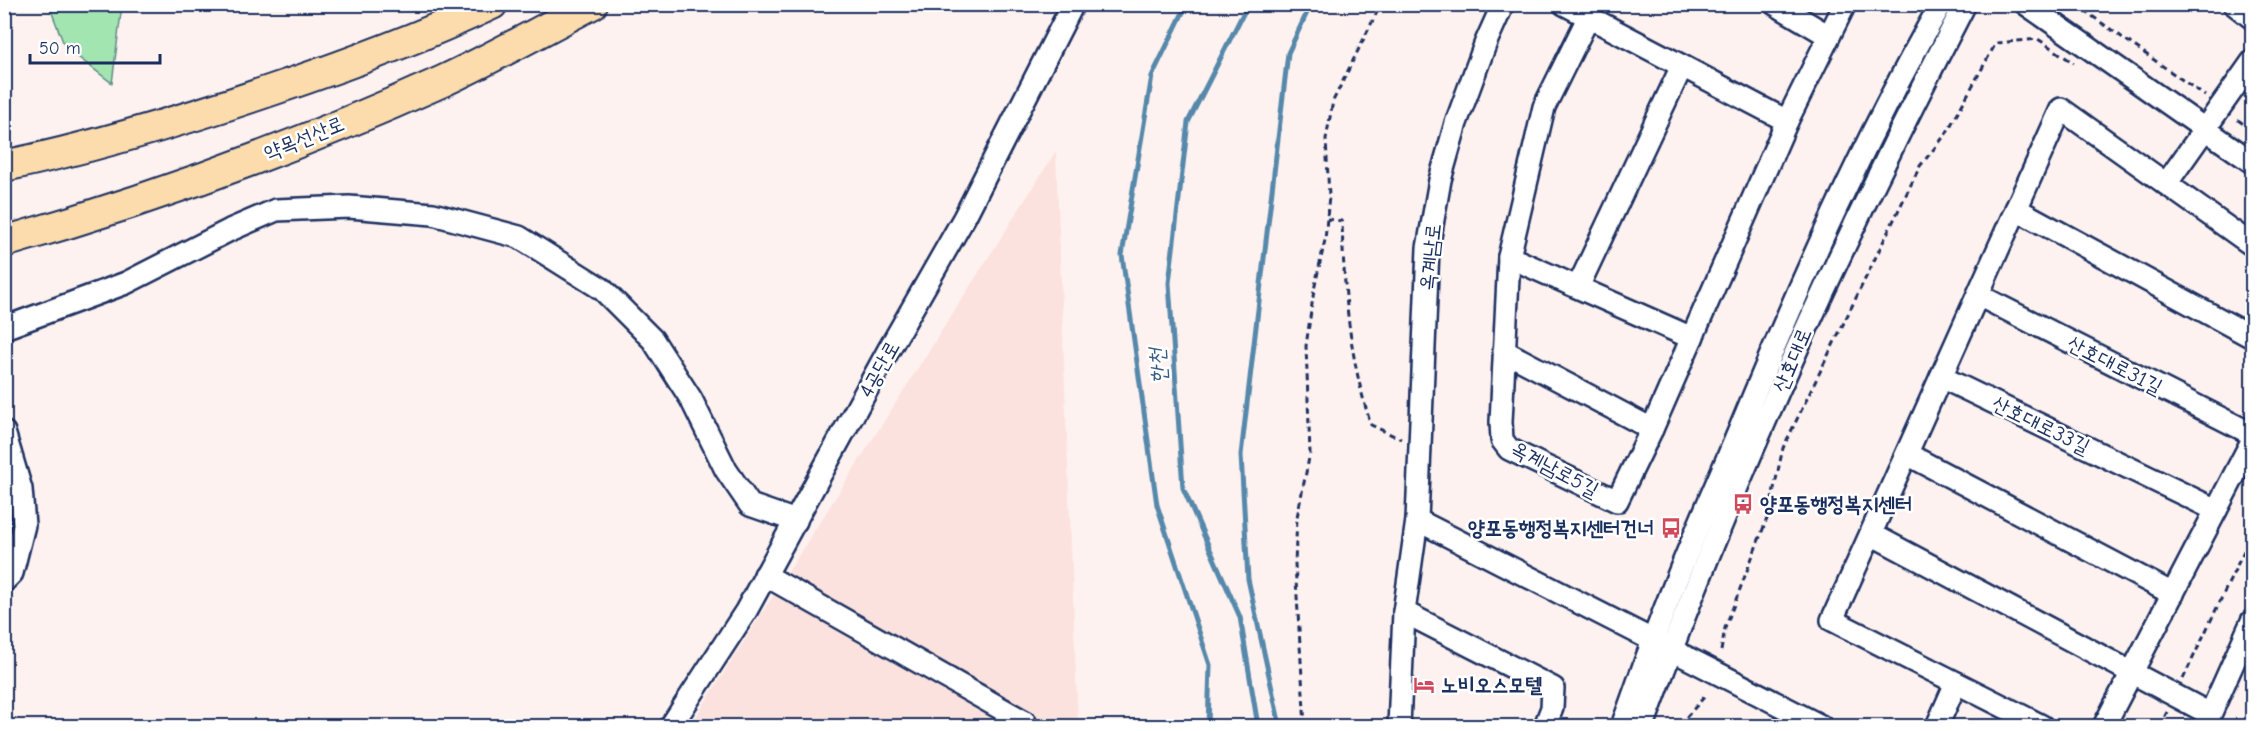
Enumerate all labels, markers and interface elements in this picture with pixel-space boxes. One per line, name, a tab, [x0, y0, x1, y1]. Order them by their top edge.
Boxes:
scale bar	[30, 27, 160, 65]
text: 50 m	[39, 38, 81, 59]
street label: 약목선산로	[260, 111, 348, 165]
street label: 옥계남로	[1415, 222, 1445, 292]
street label: 산호대로	[1768, 324, 1816, 396]
street label: 산호대로31길	[2063, 331, 2167, 399]
street label: 4공단로	[854, 337, 904, 401]
water label: 한천	[1144, 345, 1172, 385]
street label: 산호대로33길	[1988, 391, 2094, 459]
street label: 옥계남로5길	[1507, 436, 1603, 502]
bus stop icon: 양포동행정복지센터	[1731, 492, 1755, 516]
place label: 양포동행정복지센터	[1760, 492, 1912, 516]
place label: 양포동행정복지센터건너	[1468, 516, 1654, 540]
bus stop icon: 양포동행정복지센터건너	[1659, 516, 1683, 540]
hotel icon: 노비오스모텔	[1412, 673, 1436, 697]
place label: 노비오스모텔	[1441, 673, 1542, 697]

